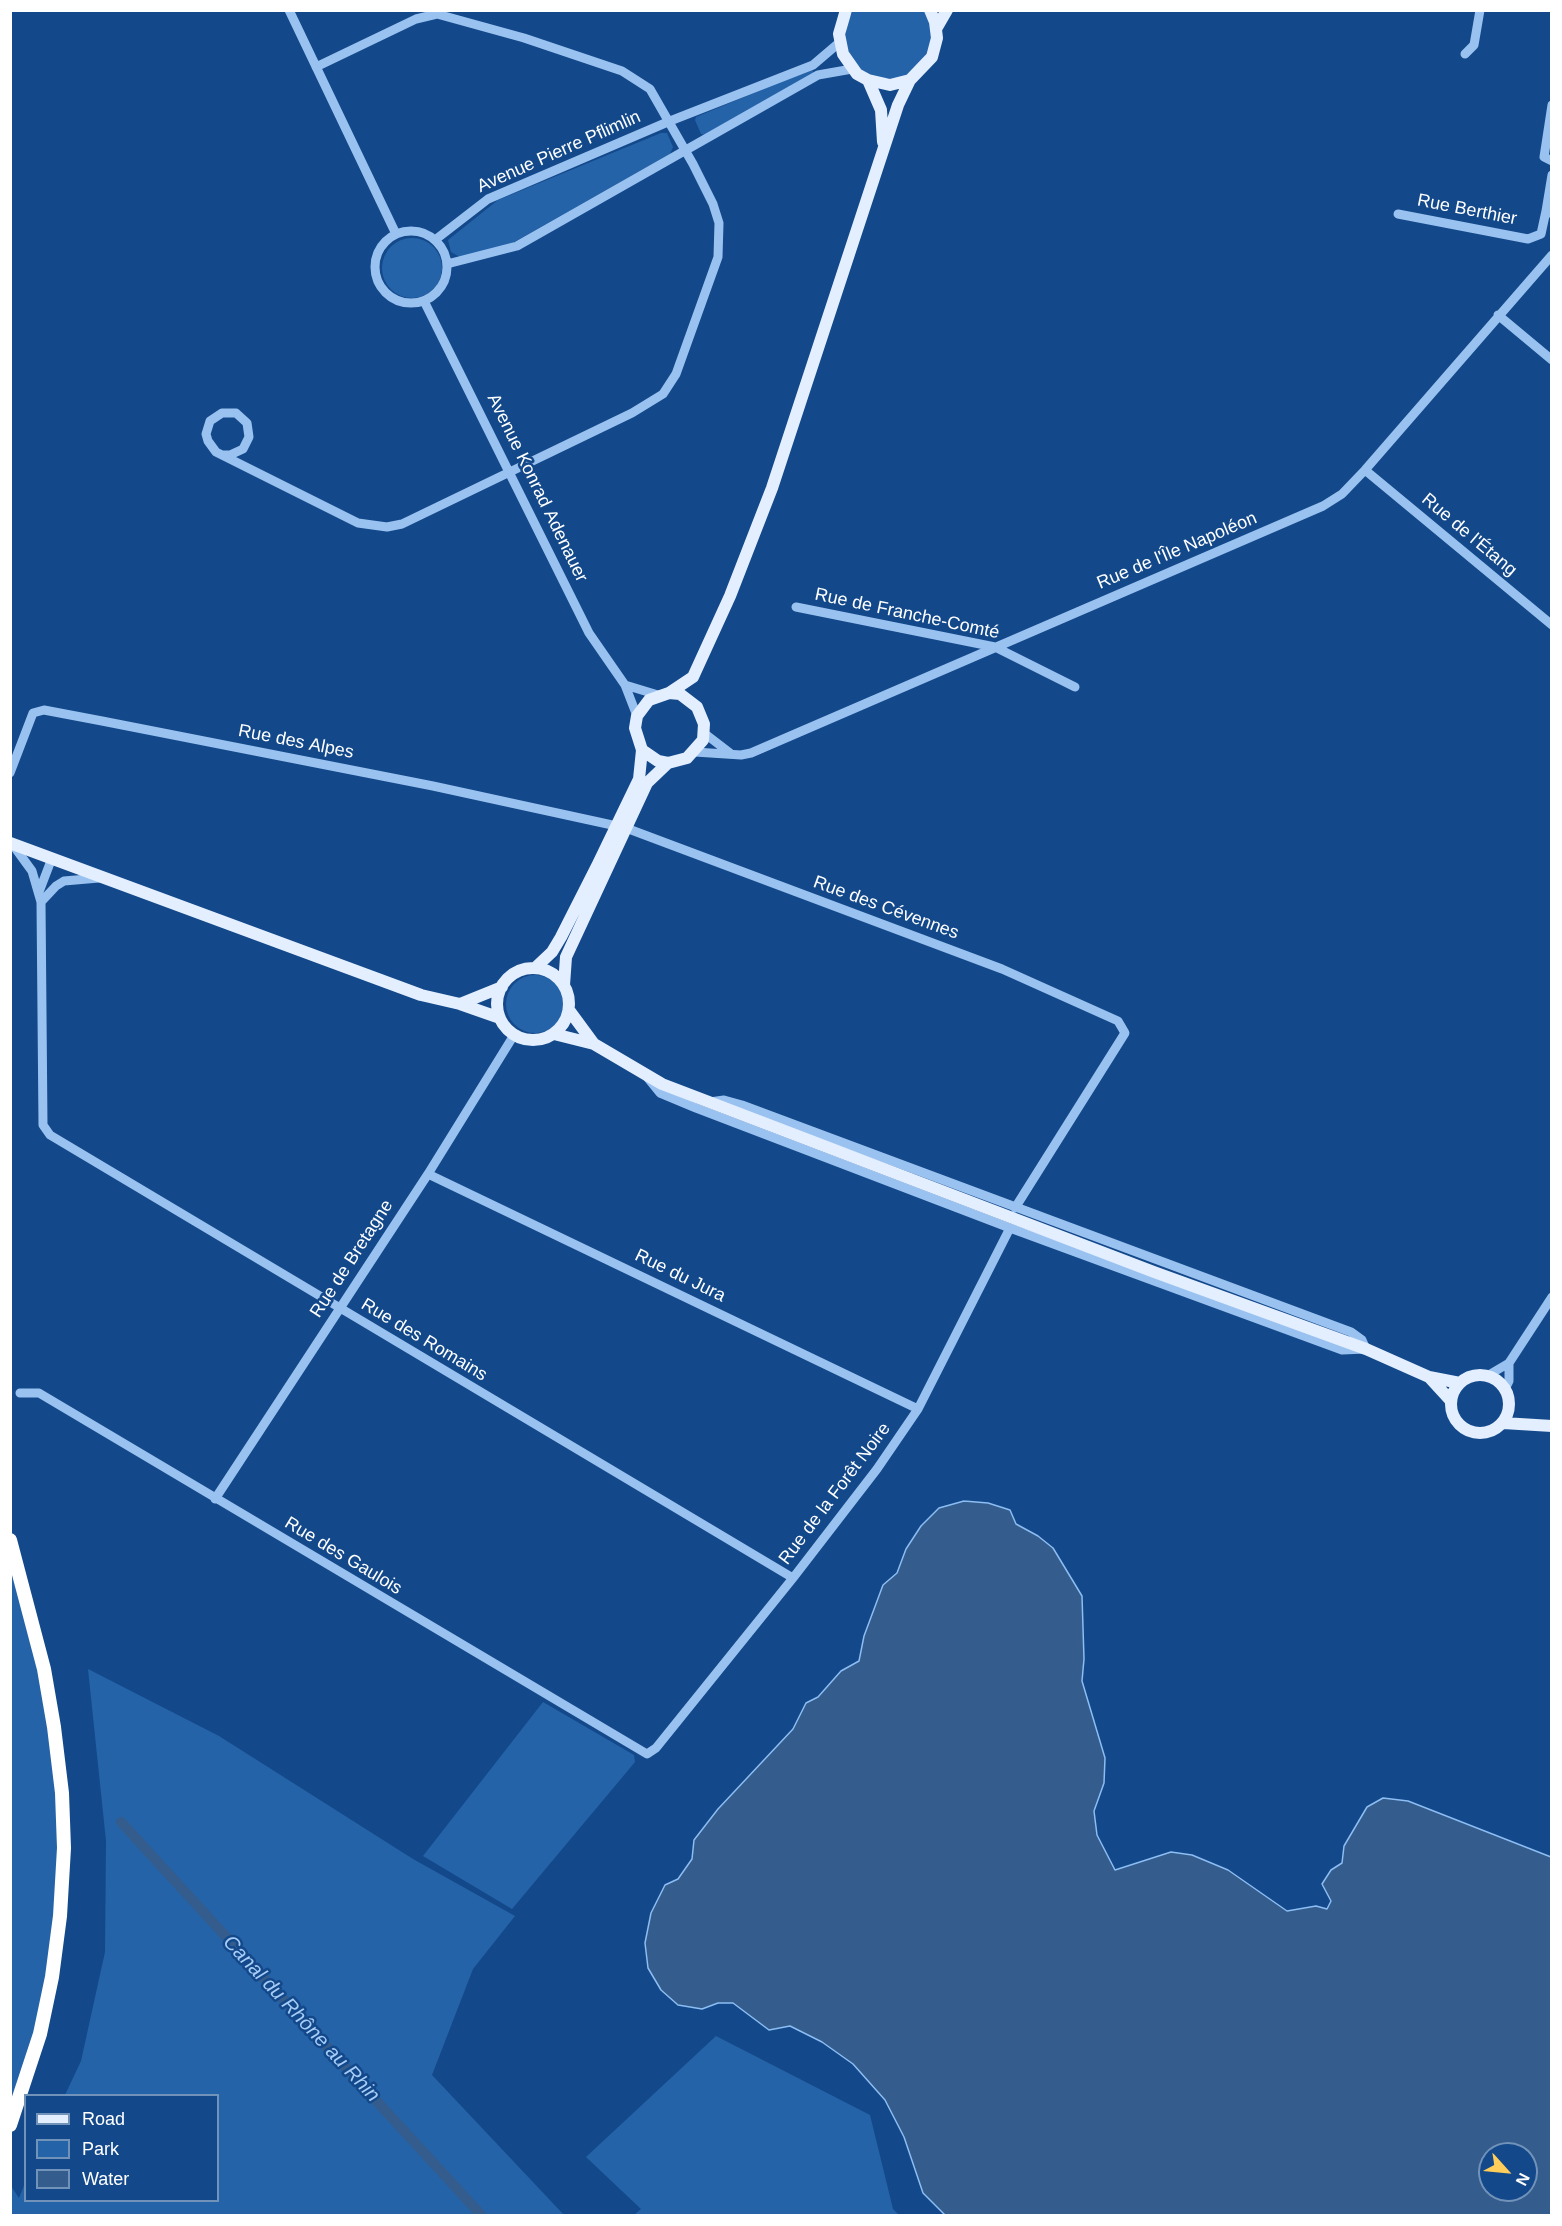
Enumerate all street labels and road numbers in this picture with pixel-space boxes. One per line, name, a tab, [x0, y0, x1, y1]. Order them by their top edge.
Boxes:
street label: Avenue Pierre Pflimlin	[474, 106, 644, 198]
street label: Rue Berthier	[1415, 190, 1519, 230]
street label: Avenue Konrad Adenauer	[482, 390, 592, 586]
street label: Rue de l'Étang	[1417, 489, 1521, 581]
street label: Rue de l'Île Napoléon	[1094, 508, 1260, 594]
street label: Rue de Franche-Comté	[813, 584, 1001, 644]
street label: Rue des Alpes	[236, 720, 356, 764]
street label: Rue des Cévennes	[810, 872, 962, 944]
street label: Rue de Bretagne	[306, 1196, 398, 1322]
street label: Rue du Jura	[631, 1245, 729, 1307]
street label: Rue des Romains	[357, 1294, 491, 1386]
street label: Rue de la Forêt Noire	[775, 1419, 895, 1569]
street label: Rue des Gaulois	[280, 1512, 406, 1600]

